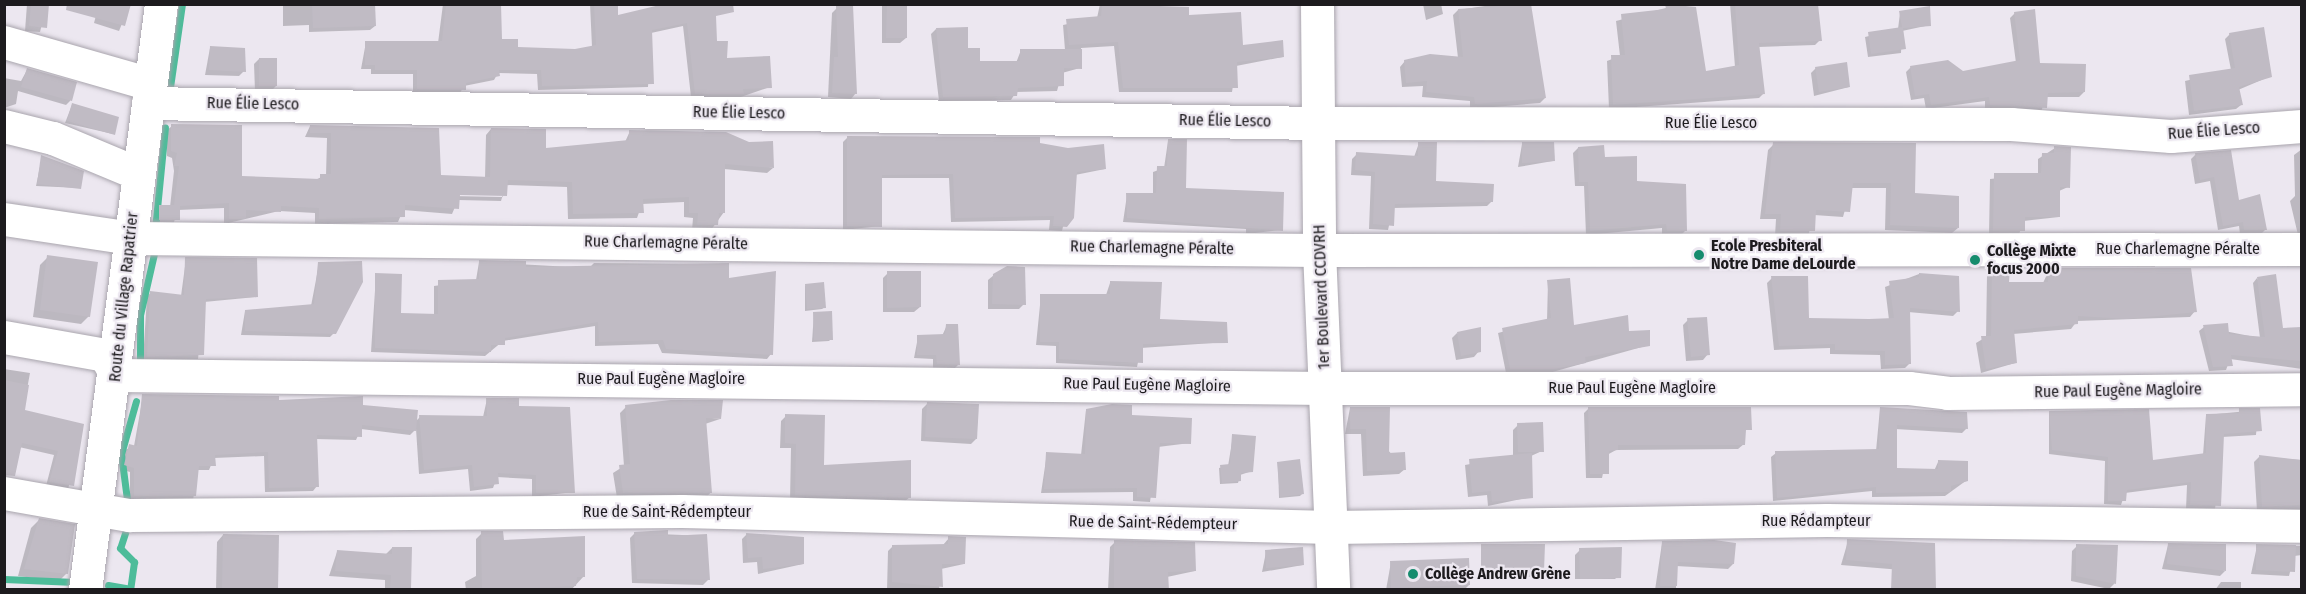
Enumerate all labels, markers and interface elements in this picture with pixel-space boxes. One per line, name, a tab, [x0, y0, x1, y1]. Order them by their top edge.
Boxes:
street label: Rue Élie Lesco	[207, 94, 299, 114]
street label: Rue Élie Lesco	[693, 103, 785, 123]
street label: Rue Élie Lesco	[1179, 111, 1271, 131]
street label: Rue Élie Lesco	[1665, 113, 1757, 133]
street label: Rue Élie Lesco	[2167, 118, 2261, 144]
street label: Route du Village Rapatrier	[106, 211, 142, 383]
street label: 1er Boulevard CCDVRH	[1310, 224, 1334, 370]
street label: Rue Charlemagne Péralte	[584, 232, 748, 254]
place label: Ecole Presbiteral Notre Dame deLourde	[1711, 236, 1856, 274]
street label: Rue Charlemagne Péralte	[1070, 237, 1234, 259]
street label: Rue Charlemagne Péralte	[2096, 239, 2260, 259]
place label: Collège Mixte focus 2000	[1987, 241, 2076, 279]
marker: Ecole Presbiteral Notre Dame deLourde	[1692, 248, 1706, 262]
marker: Collège Mixte focus 2000	[1968, 253, 1982, 267]
street label: Rue Paul Eugène Magloire	[577, 369, 745, 389]
street label: Rue Paul Eugène Magloire	[1063, 374, 1231, 396]
street label: Rue Paul Eugène Magloire	[1548, 378, 1716, 398]
street label: Rue Paul Eugène Magloire	[2034, 380, 2202, 402]
street label: Rue de Saint-Rédempteur	[583, 502, 751, 522]
street label: Rue Rédampteur	[1761, 511, 1871, 531]
street label: Rue de Saint-Rédempteur	[1069, 512, 1237, 534]
place label: Collège Andrew Grène	[1425, 564, 1571, 584]
marker: Collège Andrew Grène	[1406, 567, 1420, 581]

